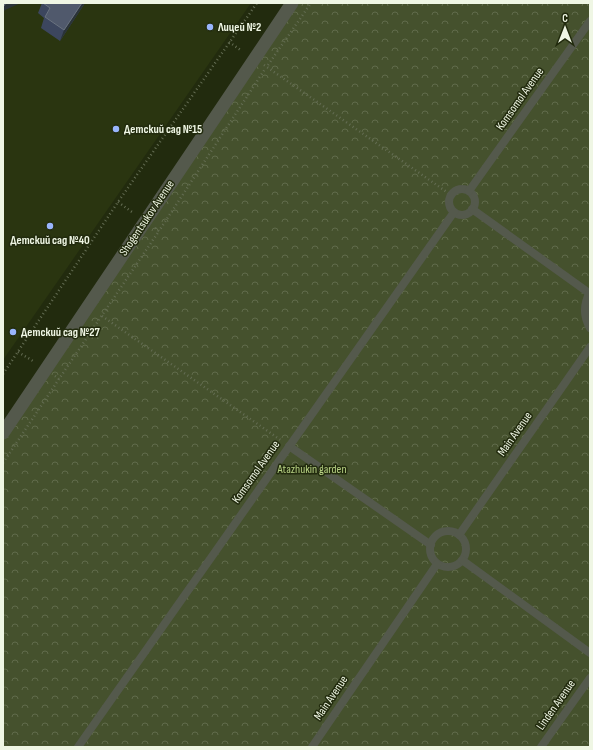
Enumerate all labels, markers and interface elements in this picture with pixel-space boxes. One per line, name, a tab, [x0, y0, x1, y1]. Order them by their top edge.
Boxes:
north arrow	[545, 8, 585, 48]
text: С	[562, 12, 568, 25]
place label: Лицей №2	[217, 20, 261, 35]
marker: Лицей №2	[205, 22, 215, 32]
street label: Komsomol Avenue	[493, 65, 547, 133]
place label: Детский сад №15	[124, 122, 202, 137]
marker: Детский сад №15	[111, 124, 121, 134]
street label: Shogentsukov Avenue	[116, 177, 178, 259]
marker: Детский сад №40	[45, 221, 55, 231]
place label: Детский сад №40	[10, 233, 90, 248]
place label: Детский сад №27	[21, 325, 101, 340]
marker: Детский сад №27	[8, 327, 18, 337]
street label: Main Avenue	[494, 409, 536, 459]
street label: Komsomol Avenue	[229, 438, 283, 506]
park label: Atazhukin garden	[276, 462, 347, 477]
street label: Main Avenue	[311, 673, 351, 723]
street label: Linden Avenue	[533, 677, 579, 733]

